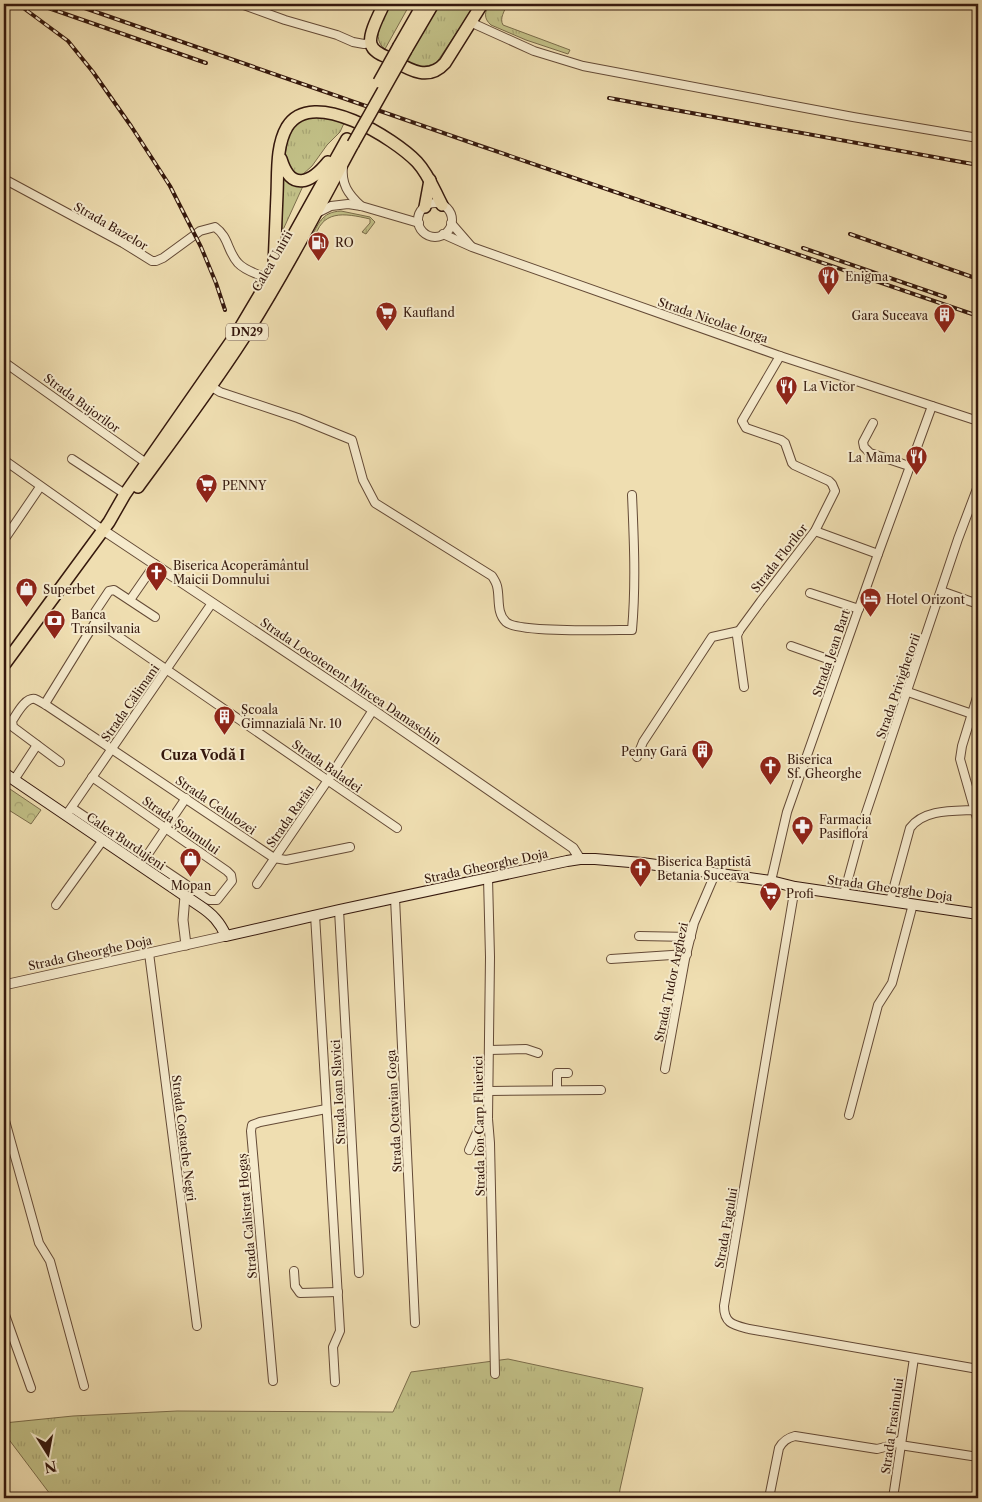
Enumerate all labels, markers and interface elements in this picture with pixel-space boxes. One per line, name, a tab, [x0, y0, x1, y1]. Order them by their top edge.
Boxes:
street label: Strada Bazelor	[71, 199, 151, 253]
street label: Calea Unirii	[249, 228, 296, 294]
fuel station icon: RO	[307, 230, 331, 261]
place label: RO	[335, 235, 354, 250]
restaurant icon: Enigma	[817, 264, 841, 295]
place label: Enigma	[845, 269, 889, 284]
street label: Strada Nicolae Iorga	[656, 294, 771, 346]
supermarket icon: Kaufland	[375, 300, 399, 331]
building icon: Gara Suceava	[932, 303, 956, 334]
place label: Kaufland	[403, 305, 455, 320]
place label: Gara Suceava	[852, 308, 929, 323]
road number: DN29	[226, 324, 268, 341]
street label: Strada Bujorilor	[41, 370, 123, 436]
restaurant icon: La Victor	[775, 374, 799, 405]
place label: La Victor	[803, 379, 855, 394]
restaurant icon: La Mama	[905, 445, 929, 476]
place label: La Mama	[848, 450, 902, 465]
supermarket icon: PENNY	[194, 473, 218, 504]
place label: PENNY	[222, 478, 267, 493]
street label: Strada Florilor	[748, 521, 810, 595]
place label: Biserica Acoperământul Maicii Domnului	[173, 558, 309, 587]
church icon: Biserica Acoperământul Maicii Domnului	[145, 560, 169, 591]
shop icon: Superbet	[15, 577, 39, 608]
place label: Superbet	[43, 582, 96, 597]
hotel icon: Hotel Orizont	[858, 587, 882, 618]
place label: Hotel Orizont	[886, 592, 966, 607]
place label: Banca Transilvania	[71, 607, 141, 636]
street label: Strada Jean Bart	[809, 607, 853, 699]
bank icon: Banca Transilvania	[43, 609, 67, 640]
street label: Strada Locotenent Mircea Damaschin	[258, 615, 445, 748]
street label: Strada Privighetorii	[873, 631, 923, 741]
street label: Strada Călimani	[98, 661, 162, 745]
place label: Școala Gimnazială Nr. 10	[241, 702, 342, 731]
building icon: Școala Gimnazială Nr. 10	[213, 704, 237, 735]
street label: Strada Baladei	[289, 736, 365, 796]
building icon: Penny Gară	[691, 739, 715, 770]
place label: Penny Gară	[621, 744, 688, 759]
district label: Cuza Vodă I	[161, 746, 245, 764]
place label: Biserica Sf. Gheorghe	[787, 752, 862, 781]
church icon: Biserica Sf. Gheorghe	[759, 754, 783, 785]
street label: Strada Celulozei	[173, 773, 259, 838]
street label: Strada Rarău	[263, 781, 318, 850]
street label: Strada Șoimului	[139, 793, 223, 858]
street label: Calea Burdujeni	[84, 809, 169, 873]
place label: Farmacia Pasiflora	[819, 812, 872, 841]
pharmacy icon: Farmacia Pasiflora	[791, 814, 815, 845]
street label: Strada Gheorghe Doja	[423, 845, 550, 886]
shop icon: Mopan	[179, 846, 203, 877]
place label: Biserica Baptistă Betania Suceava	[657, 854, 752, 883]
church icon: Biserica Baptistă Betania Suceava	[629, 856, 653, 887]
street label: Strada Gheorghe Doja	[826, 872, 954, 904]
place label: Mopan	[171, 878, 212, 893]
supermarket icon: Profi	[758, 881, 782, 912]
place label: Profi	[786, 886, 814, 901]
street label: Strada Tudor Arghezi	[651, 921, 691, 1043]
street label: Strada Gheorghe Doja	[27, 932, 154, 973]
street label: Strada Ioan Slavici	[328, 1039, 348, 1145]
street label: Strada Octavian Goga	[383, 1049, 405, 1173]
street label: Strada Ion Carp Fluierici	[470, 1055, 488, 1196]
street label: Strada Costache Negri	[169, 1074, 199, 1202]
street label: Strada Calistrat Hogaș	[234, 1153, 261, 1279]
street label: Strada Fagului	[712, 1186, 741, 1269]
street label: Strada Frasinului	[878, 1377, 906, 1475]
north arrow	[22, 1430, 72, 1480]
text: N	[43, 1457, 58, 1477]

